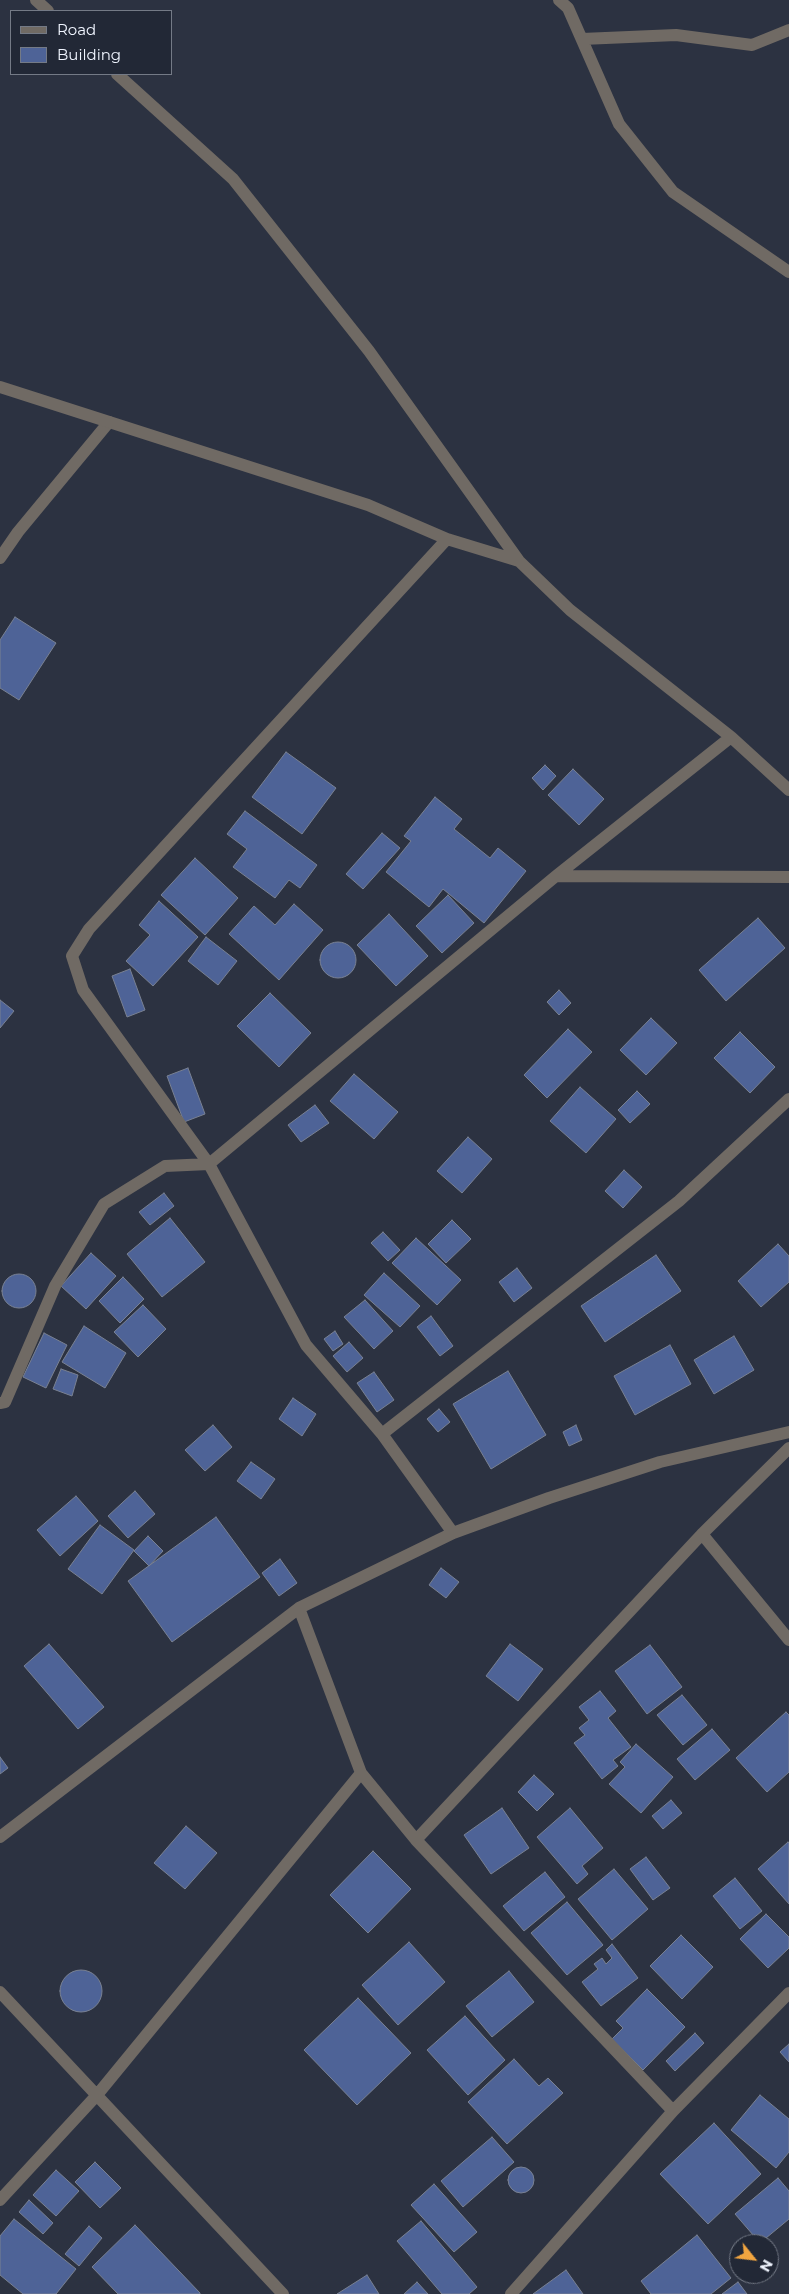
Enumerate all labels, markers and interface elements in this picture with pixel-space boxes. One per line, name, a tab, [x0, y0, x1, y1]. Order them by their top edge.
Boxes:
legend	[10, 10, 172, 75]
text: Road	[57, 20, 96, 39]
text: Building	[57, 45, 121, 64]
north arrow	[729, 2234, 779, 2284]
text: N	[756, 2256, 777, 2275]

